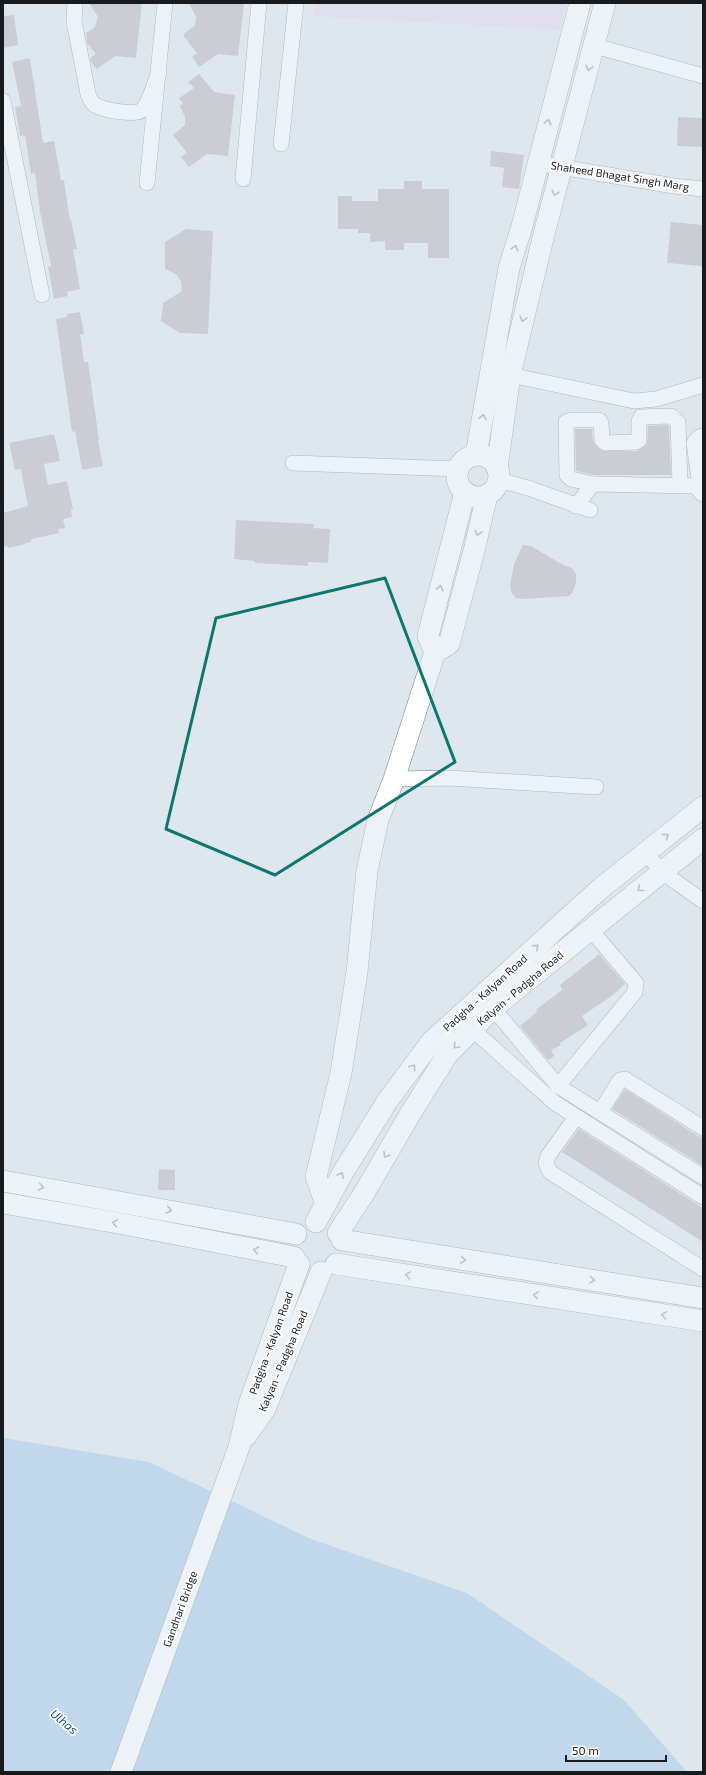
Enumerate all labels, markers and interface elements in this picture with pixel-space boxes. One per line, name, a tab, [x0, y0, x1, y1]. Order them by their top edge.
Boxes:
one-way arrow	[585, 64, 594, 71]
one-way arrow	[543, 119, 552, 126]
street label: Shaheed Bhagat Singh Marg	[550, 158, 690, 193]
one-way arrow	[551, 190, 560, 197]
one-way arrow	[510, 245, 519, 252]
one-way arrow	[520, 316, 528, 323]
one-way arrow	[478, 414, 487, 420]
one-way arrow	[475, 530, 483, 536]
one-way arrow	[435, 585, 444, 592]
one-way arrow	[662, 833, 669, 840]
one-way arrow	[637, 885, 644, 892]
one-way arrow	[531, 945, 538, 952]
street label: Kalyan - Padgha Road	[474, 948, 566, 1028]
street label: Padgha - Kalyan Road	[440, 951, 529, 1034]
one-way arrow	[453, 1041, 461, 1049]
one-way arrow	[408, 1064, 415, 1071]
one-way arrow	[383, 1151, 390, 1158]
one-way arrow	[337, 1172, 344, 1180]
one-way arrow	[38, 1182, 45, 1191]
one-way arrow	[166, 1206, 172, 1214]
one-way arrow	[111, 1219, 118, 1227]
one-way arrow	[253, 1246, 259, 1255]
one-way arrow	[460, 1255, 466, 1264]
one-way arrow	[404, 1271, 411, 1280]
one-way arrow	[589, 1275, 595, 1284]
street label: Padgha - Kalyan Road	[246, 1290, 295, 1396]
one-way arrow	[533, 1291, 539, 1300]
street label: Kalyan - Padgha Road	[255, 1308, 310, 1413]
one-way arrow	[661, 1311, 668, 1320]
street label: Gandhari Bridge	[160, 1569, 199, 1649]
water label: Ulhas	[48, 1706, 81, 1737]
scale bar	[566, 1737, 666, 1763]
text: 50 m	[572, 1743, 599, 1757]

